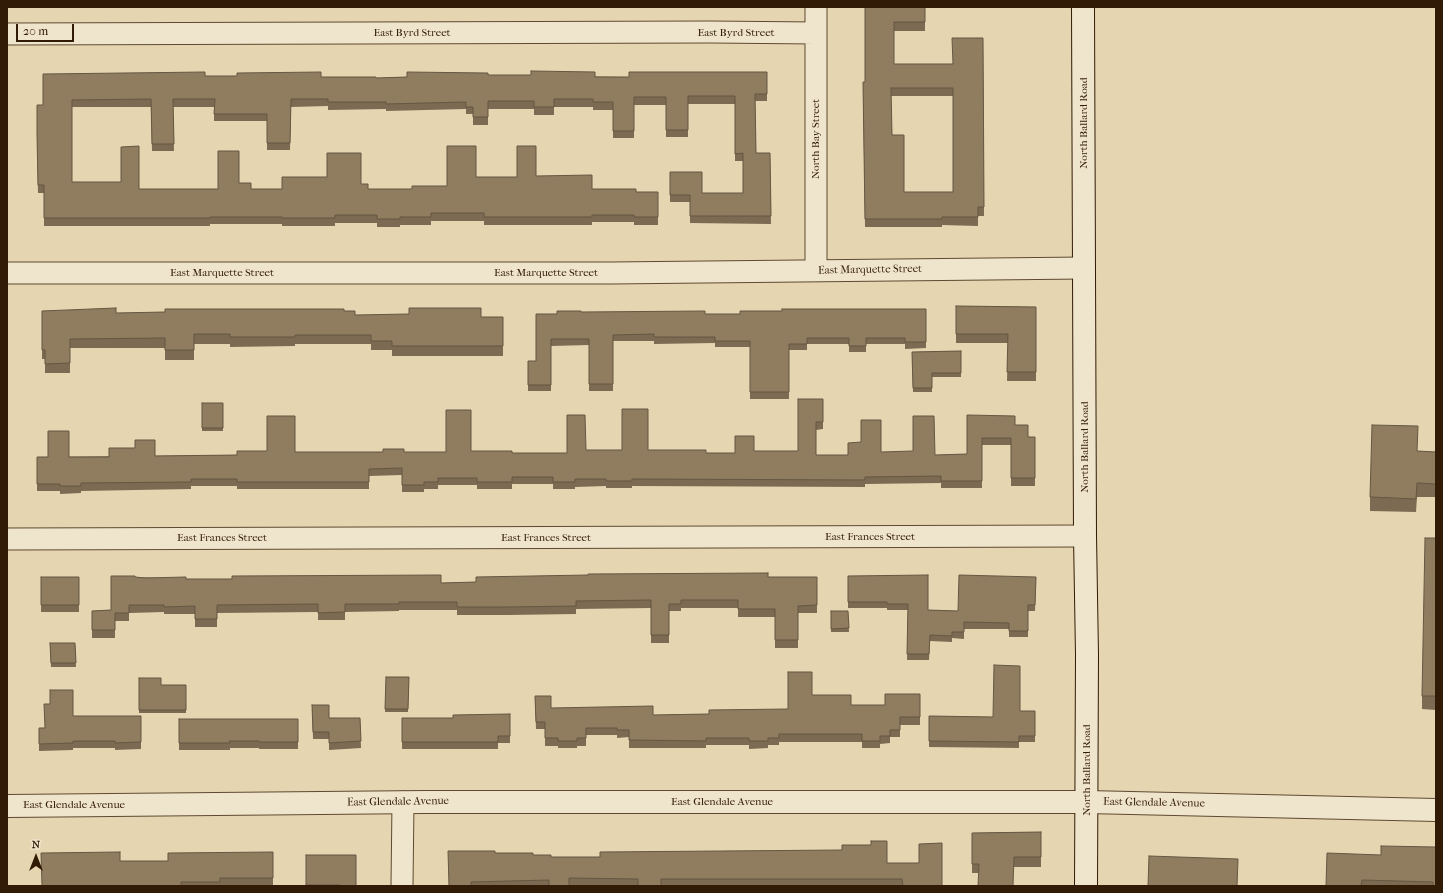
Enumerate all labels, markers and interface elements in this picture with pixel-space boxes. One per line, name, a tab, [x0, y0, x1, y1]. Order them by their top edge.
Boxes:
scale bar	[18, 16, 76, 42]
text: 20 m	[23, 24, 48, 38]
street label: East Byrd Street	[373, 26, 451, 40]
street label: East Byrd Street	[697, 26, 775, 40]
street label: North Ballard Road	[1077, 77, 1091, 169]
street label: North Bay Street	[809, 99, 823, 179]
street label: East Marquette Street	[818, 262, 922, 278]
street label: East Marquette Street	[170, 266, 274, 280]
street label: East Marquette Street	[494, 266, 598, 280]
street label: North Ballard Road	[1078, 401, 1092, 493]
street label: East Frances Street	[825, 530, 915, 544]
street label: East Frances Street	[177, 531, 267, 545]
street label: East Frances Street	[501, 531, 591, 545]
street label: North Ballard Road	[1080, 724, 1094, 816]
street label: East Glendale Avenue	[347, 795, 449, 809]
street label: East Glendale Avenue	[671, 795, 773, 809]
street label: East Glendale Avenue	[1103, 796, 1205, 810]
street label: East Glendale Avenue	[23, 798, 125, 812]
north arrow	[16, 837, 56, 877]
text: N	[32, 838, 40, 851]

